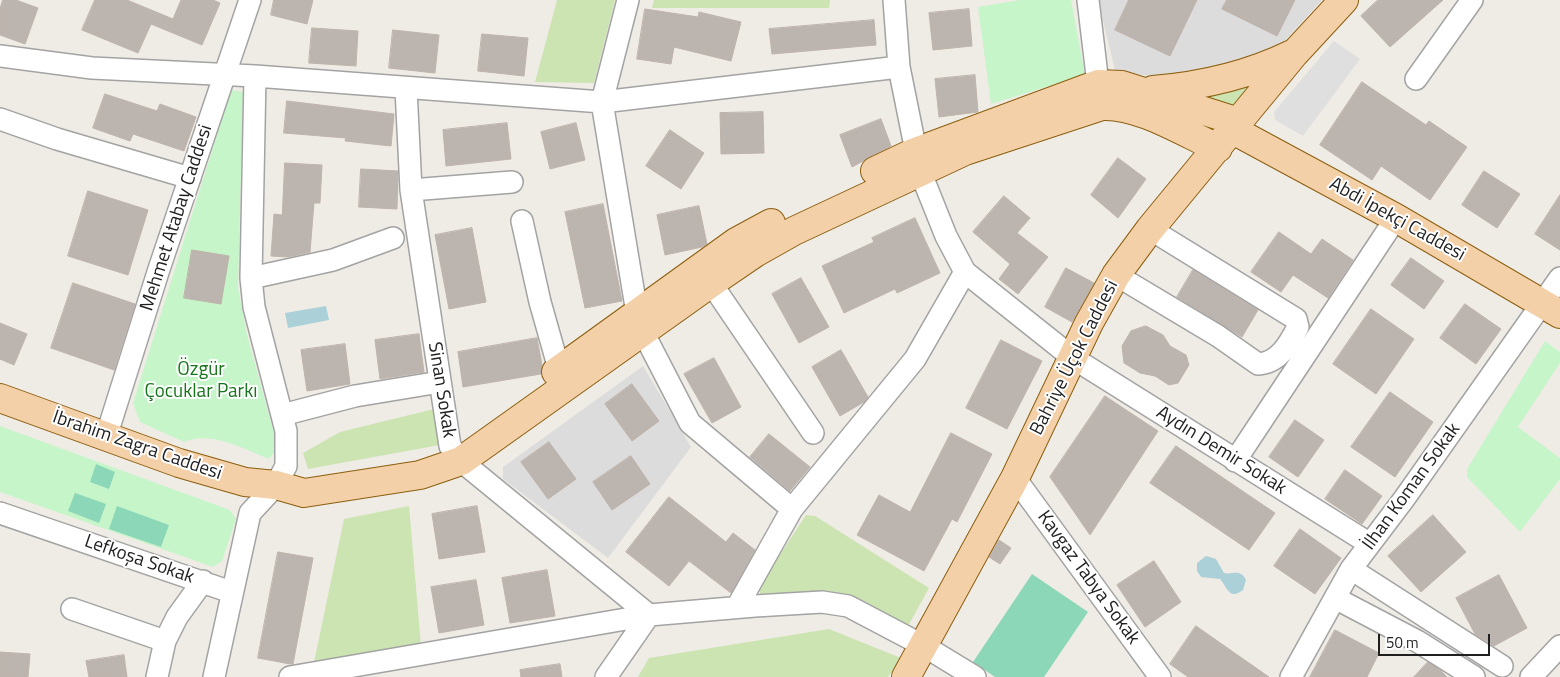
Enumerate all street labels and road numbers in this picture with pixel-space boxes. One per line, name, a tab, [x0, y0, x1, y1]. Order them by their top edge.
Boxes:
street label: Mehmet Atabay Caddesi	[136, 122, 218, 314]
street label: Abdi İpekçi Caddesi	[1325, 173, 1469, 267]
street label: Bahriye Üçok Caddesi	[1026, 277, 1124, 439]
street label: Sinan Sokak	[422, 341, 460, 439]
street label: Aydın Demir Sokak	[1152, 402, 1290, 500]
street label: İbrahim Zagra Caddesi	[49, 406, 225, 486]
street label: İlhan Koman Sokak	[1358, 419, 1466, 555]
street label: Kavgaz Tabya Sokak	[1032, 507, 1144, 649]
street label: Lefkoşa Sokak	[81, 531, 197, 589]

